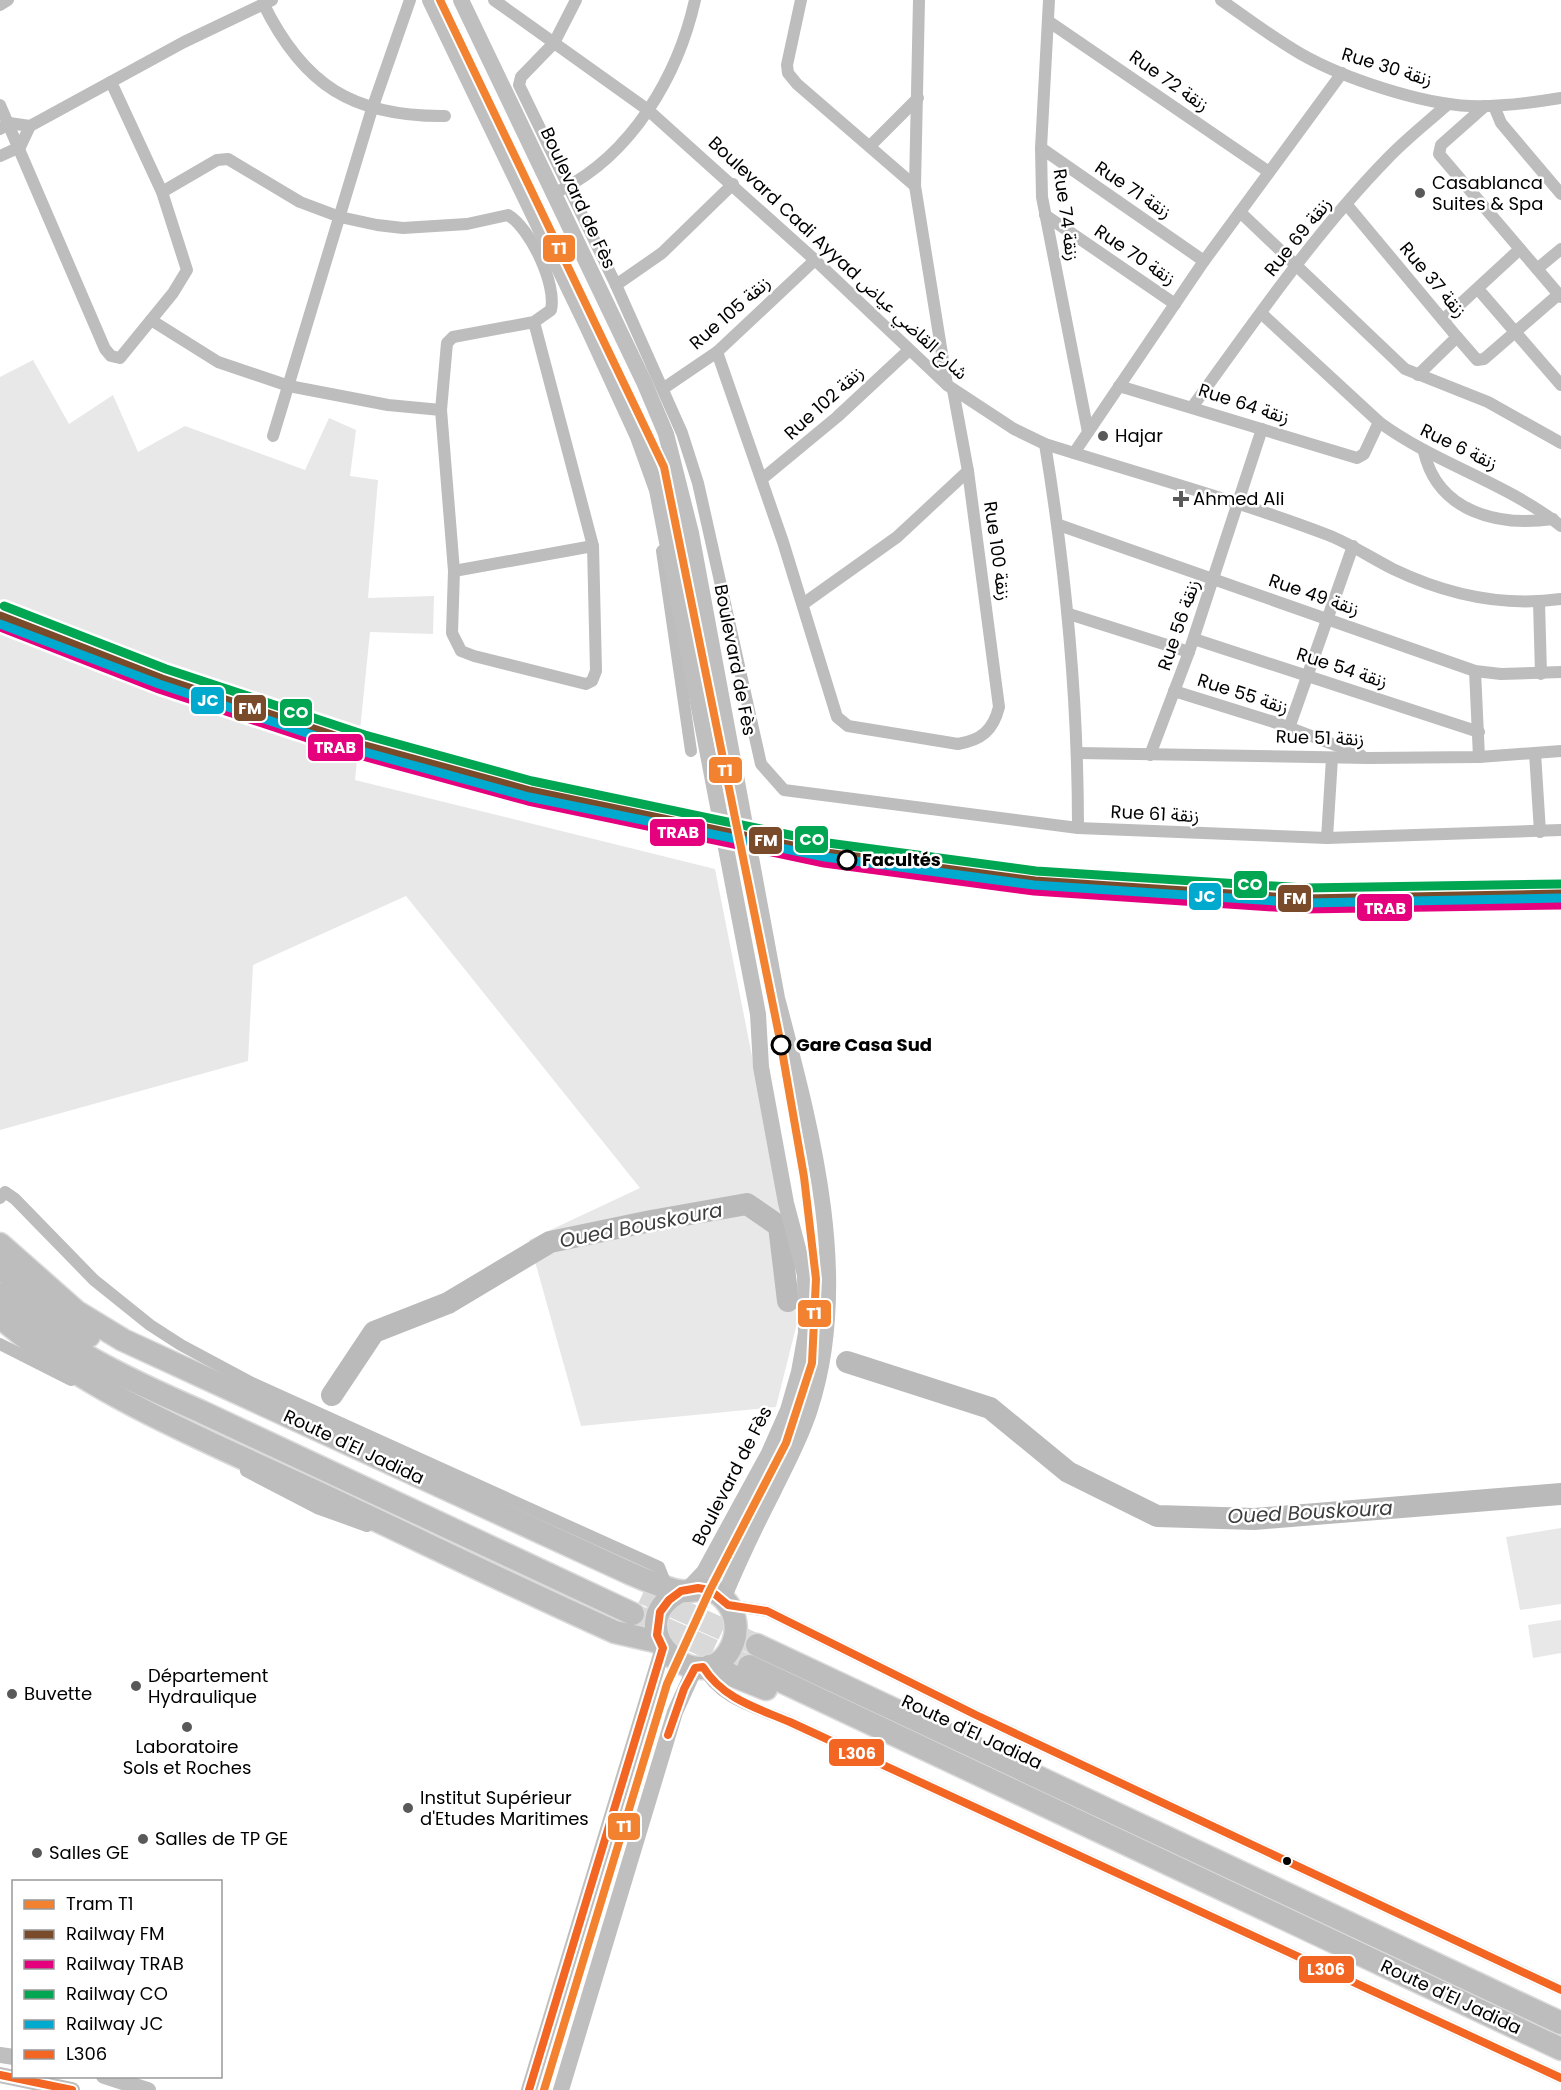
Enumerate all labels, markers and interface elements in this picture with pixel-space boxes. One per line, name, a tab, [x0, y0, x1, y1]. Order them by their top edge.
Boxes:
street label: Rue 30 زنقة	[1339, 41, 1436, 92]
street label: Rue 72 زنقة	[1124, 44, 1214, 117]
street label: Boulevard de Fès	[535, 123, 622, 273]
street label: Boulevard Cadi Ayyad شارع القاضي عياض	[702, 130, 974, 386]
street label: Rue 71 زنقة	[1090, 155, 1177, 224]
street label: Rue 74 زنقة	[1048, 167, 1085, 263]
place label: Casablanca Suites & Spa	[1432, 170, 1543, 216]
marker: Casablanca Suites & Spa	[1413, 186, 1427, 200]
street label: Rue 69 زنقة	[1258, 192, 1337, 281]
street label: Rue 70 زنقة	[1090, 218, 1181, 291]
line badge: T1	[542, 234, 576, 263]
street label: Rue 37 زنقة	[1394, 236, 1473, 323]
text: T1	[551, 237, 567, 260]
street label: Rue 105 زنقة	[684, 270, 776, 355]
street label: Rue 102 زنقة	[778, 360, 869, 445]
street label: Rue 64 زنقة	[1195, 377, 1293, 430]
street label: Rue 6 زنقة	[1416, 417, 1502, 476]
place label: Hajar	[1115, 423, 1163, 448]
marker: Hajar	[1096, 429, 1110, 443]
place label: Ahmed Ali	[1193, 486, 1284, 511]
marker: Ahmed Ali	[1174, 492, 1188, 506]
street label: Rue 100 زنقة	[978, 500, 1017, 602]
street label: Rue 49 زنقة	[1265, 567, 1363, 622]
street label: Rue 56 زنقة	[1151, 576, 1206, 674]
street label: Boulevard de Fès	[709, 582, 762, 738]
street label: Rue 54 زنقة	[1293, 641, 1391, 694]
street label: Rue 55 زنقة	[1194, 667, 1292, 720]
line badge: JC	[190, 686, 225, 715]
text: JC	[197, 689, 219, 712]
line badge: FM	[233, 694, 267, 722]
text: FM	[238, 697, 262, 720]
line badge: CO	[279, 698, 313, 727]
text: CO	[284, 701, 309, 724]
street label: Rue 51 زنقة	[1275, 723, 1365, 752]
line badge: TRAB	[307, 733, 364, 762]
text: TRAB	[314, 736, 356, 759]
line badge: T1	[708, 756, 743, 784]
text: T1	[717, 759, 733, 782]
street label: Rue 61 زنقة	[1110, 799, 1200, 828]
line badge: TRAB	[649, 818, 706, 847]
text: TRAB	[657, 821, 699, 844]
line badge: CO	[794, 825, 829, 854]
line badge: FM	[748, 826, 783, 855]
text: CO	[800, 828, 825, 851]
text: FM	[754, 829, 778, 852]
place label: Facultés	[862, 847, 941, 872]
marker: Facultés	[837, 850, 857, 870]
line badge: CO	[1233, 870, 1268, 899]
text: CO	[1238, 873, 1263, 896]
line badge: JC	[1188, 882, 1222, 911]
line badge: FM	[1277, 884, 1312, 913]
text: JC	[1194, 885, 1216, 908]
text: FM	[1283, 887, 1307, 910]
line badge: TRAB	[1356, 893, 1413, 922]
text: TRAB	[1364, 897, 1406, 920]
place label: Gare Casa Sud	[796, 1032, 932, 1057]
marker: Gare Casa Sud	[771, 1035, 791, 1055]
water label: Oued Bouskoura	[557, 1195, 725, 1255]
line badge: T1	[797, 1299, 832, 1328]
text: T1	[806, 1302, 822, 1325]
street label: Boulevard de Fès	[686, 1402, 778, 1550]
street label: Route d'El Jadida	[280, 1403, 429, 1490]
water label: Oued Bouskoura	[1227, 1494, 1393, 1530]
place label: Département Hydraulique	[148, 1663, 268, 1709]
marker: Département Hydraulique	[129, 1679, 143, 1693]
place label: Buvette	[24, 1681, 92, 1706]
marker: Buvette	[5, 1687, 19, 1701]
street label: Route d'El Jadida	[898, 1688, 1047, 1775]
marker: Laboratoire Sols et Roches	[180, 1720, 194, 1734]
place label: Laboratoire Sols et Roches	[123, 1734, 251, 1780]
line badge: L306	[828, 1738, 885, 1767]
text: L306	[838, 1742, 876, 1765]
place label: Institut Supérieur d'Etudes Maritimes	[420, 1785, 589, 1831]
marker: Institut Supérieur d'Etudes Maritimes	[401, 1801, 415, 1815]
line badge: T1	[607, 1812, 641, 1841]
text: T1	[616, 1815, 632, 1838]
place label: Salles de TP GE	[155, 1826, 288, 1851]
marker: Salles de TP GE	[136, 1832, 150, 1846]
place label: Salles GE	[49, 1840, 129, 1865]
marker: Salles GE	[30, 1846, 44, 1860]
unlabelled marker	[1281, 1855, 1293, 1867]
legend	[12, 1880, 222, 2078]
text: Tram T1	[66, 1891, 133, 1916]
text: Railway FM	[66, 1921, 164, 1946]
text: Railway TRAB	[66, 1951, 184, 1976]
street label: Route d'El Jadida	[1377, 1953, 1526, 2040]
line badge: L306	[1298, 1955, 1355, 1984]
text: L306	[1307, 1958, 1345, 1981]
text: Railway CO	[66, 1981, 168, 2006]
text: Railway JC	[66, 2011, 163, 2036]
text: L306	[66, 2041, 107, 2066]

